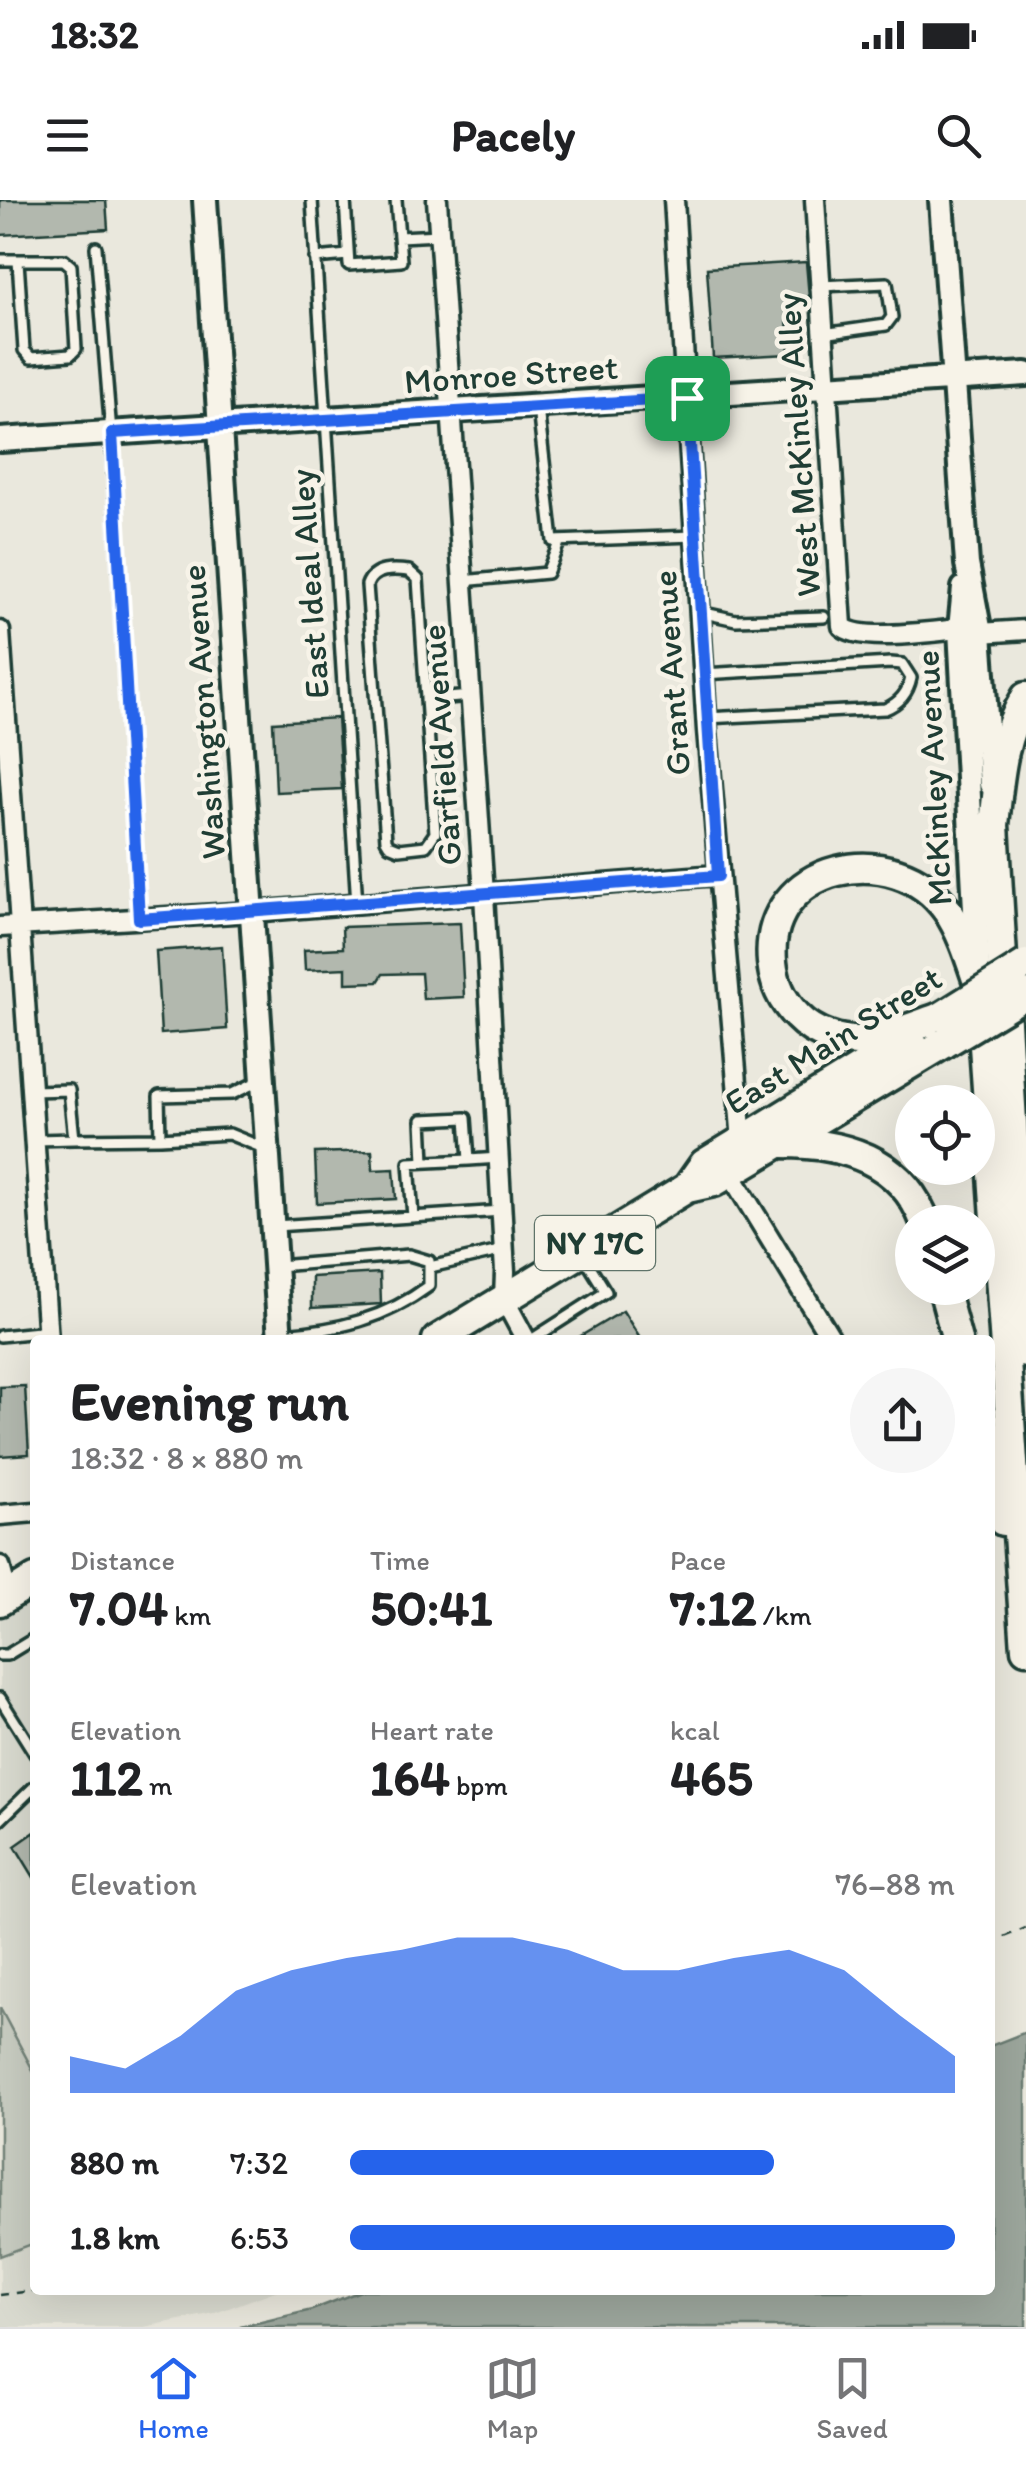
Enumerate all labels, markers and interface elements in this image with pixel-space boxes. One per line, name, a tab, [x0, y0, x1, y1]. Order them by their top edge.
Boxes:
text: 18:32	[50, 12, 138, 58]
icon: menu	[40, 108, 95, 163]
text: Pacely	[451, 108, 575, 162]
icon: search	[931, 108, 986, 163]
street label: West McKinley Alley	[766, 291, 830, 598]
street label: Monroe Street	[403, 346, 619, 402]
pin	[645, 356, 730, 441]
icon: arrive	[660, 371, 715, 426]
street label: East Ideal Alley	[280, 468, 338, 700]
street label: Washington Avenue	[172, 563, 234, 861]
street label: Grant Avenue	[643, 569, 699, 777]
street label: Garfield Avenue	[412, 623, 470, 867]
street label: McKinley Avenue	[905, 649, 961, 907]
street label: East Main Street	[717, 956, 949, 1124]
map controls	[895, 1085, 995, 1305]
button: locate	[895, 1085, 995, 1185]
button: layers	[895, 1205, 995, 1305]
road number: NY 17C	[535, 1216, 655, 1270]
text: Evening run	[70, 1368, 349, 1434]
button: share	[850, 1368, 955, 1473]
text: 18:32 · 8 × 880 m	[70, 1439, 303, 1477]
text: Distance	[70, 1543, 175, 1577]
text: Time	[370, 1543, 430, 1577]
text: Pace	[670, 1543, 726, 1577]
text: 7.04	[70, 1577, 168, 1638]
text: 50:41	[370, 1577, 493, 1638]
text: 7:12	[670, 1577, 757, 1638]
text: km	[168, 1598, 211, 1632]
text: /km	[757, 1598, 812, 1632]
text: Elevation	[70, 1713, 181, 1747]
text: Heart rate	[370, 1713, 494, 1747]
text: kcal	[670, 1713, 720, 1747]
text: 112	[70, 1747, 143, 1808]
text: 164	[370, 1747, 450, 1808]
text: 465	[670, 1747, 753, 1808]
text: m	[143, 1768, 173, 1802]
text: bpm	[450, 1768, 508, 1802]
text: Elevation	[70, 1865, 197, 1903]
text: 76–88 m	[835, 1865, 955, 1903]
text: 880 m	[70, 2144, 159, 2182]
text: 7:32	[230, 2144, 288, 2182]
text: 1.8 km	[70, 2219, 160, 2257]
text: 6:53	[230, 2219, 289, 2257]
tab: Home	[138, 2351, 209, 2445]
tab: Map	[485, 2351, 540, 2445]
tab: Saved	[816, 2351, 888, 2445]

